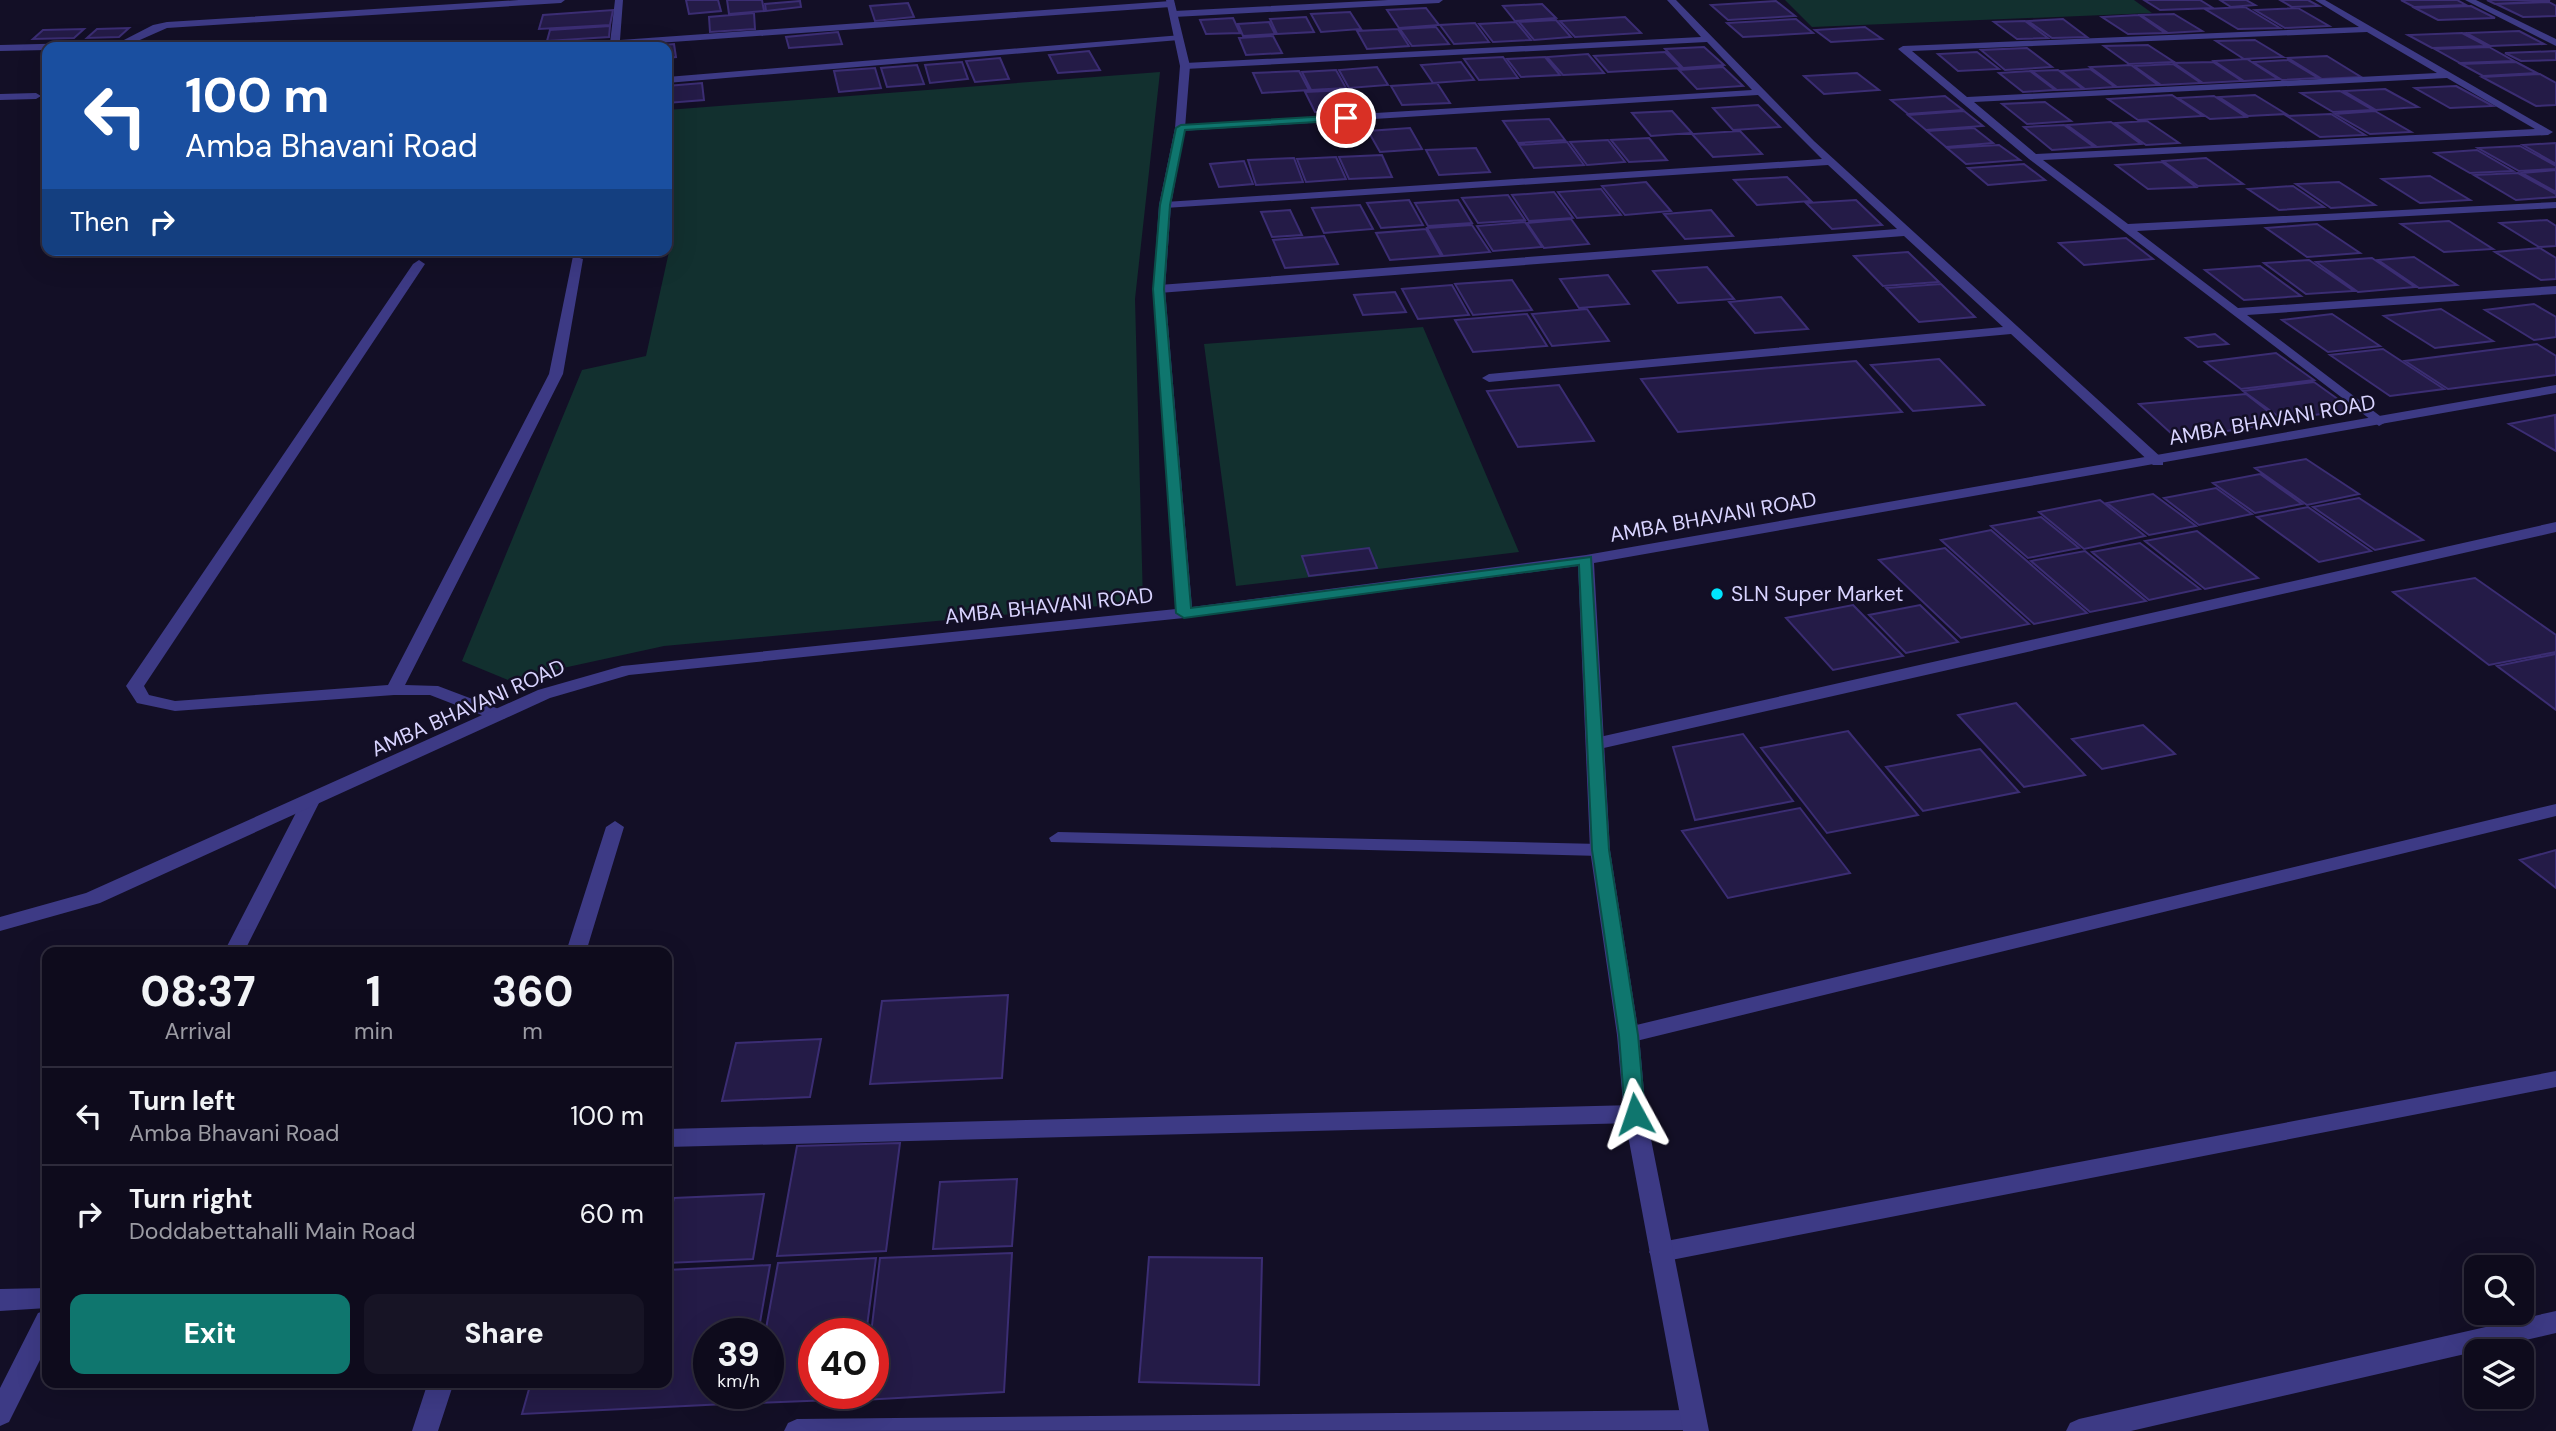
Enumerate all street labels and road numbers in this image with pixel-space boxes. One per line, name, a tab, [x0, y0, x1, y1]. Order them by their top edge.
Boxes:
street label: AMBA BHAVANI ROAD	[2166, 388, 2378, 452]
street label: AMBA BHAVANI ROAD	[1607, 485, 1819, 549]
street label: AMBA BHAVANI ROAD	[943, 581, 1155, 631]
street label: AMBA BHAVANI ROAD	[367, 653, 569, 763]

